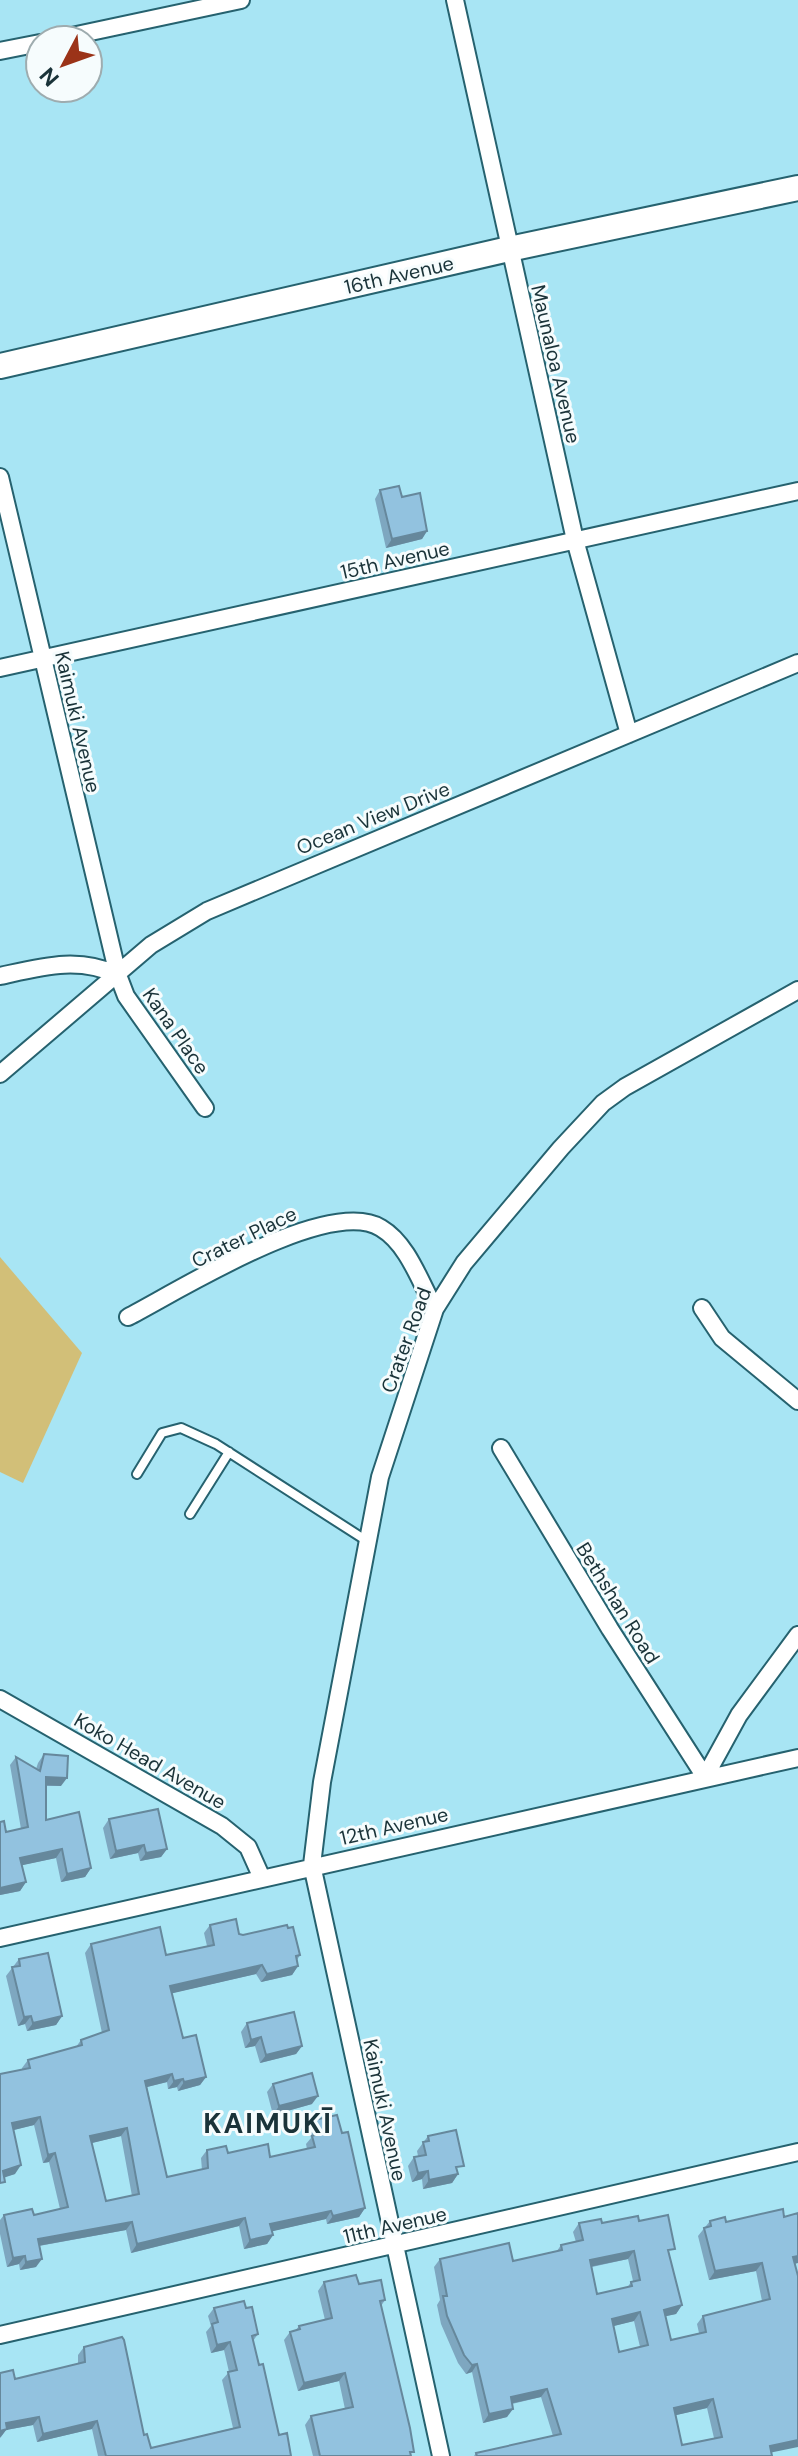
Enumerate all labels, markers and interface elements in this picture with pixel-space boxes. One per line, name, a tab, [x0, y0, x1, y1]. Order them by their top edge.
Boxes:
north arrow	[24, 24, 104, 104]
text: N	[33, 61, 65, 92]
street label: 16th Avenue	[342, 250, 456, 300]
street label: Maunaloa Avenue	[525, 282, 587, 446]
street label: 15th Avenue	[338, 535, 452, 585]
street label: Kaimuki Avenue	[49, 649, 107, 795]
street label: Ocean View Drive	[293, 775, 453, 861]
street label: Kana Place	[137, 983, 215, 1079]
street label: Crater Place	[187, 1200, 301, 1274]
street label: Crater Road	[375, 1284, 437, 1396]
street label: Bethshan Road	[570, 1538, 666, 1668]
street label: Koko Head Avenue	[69, 1707, 231, 1815]
street label: 12th Avenue	[337, 1801, 451, 1851]
street label: Kaimuki Avenue	[357, 2037, 413, 2183]
district label: KAIMUKĪ	[203, 2105, 333, 2142]
street label: 11th Avenue	[341, 2201, 449, 2249]

